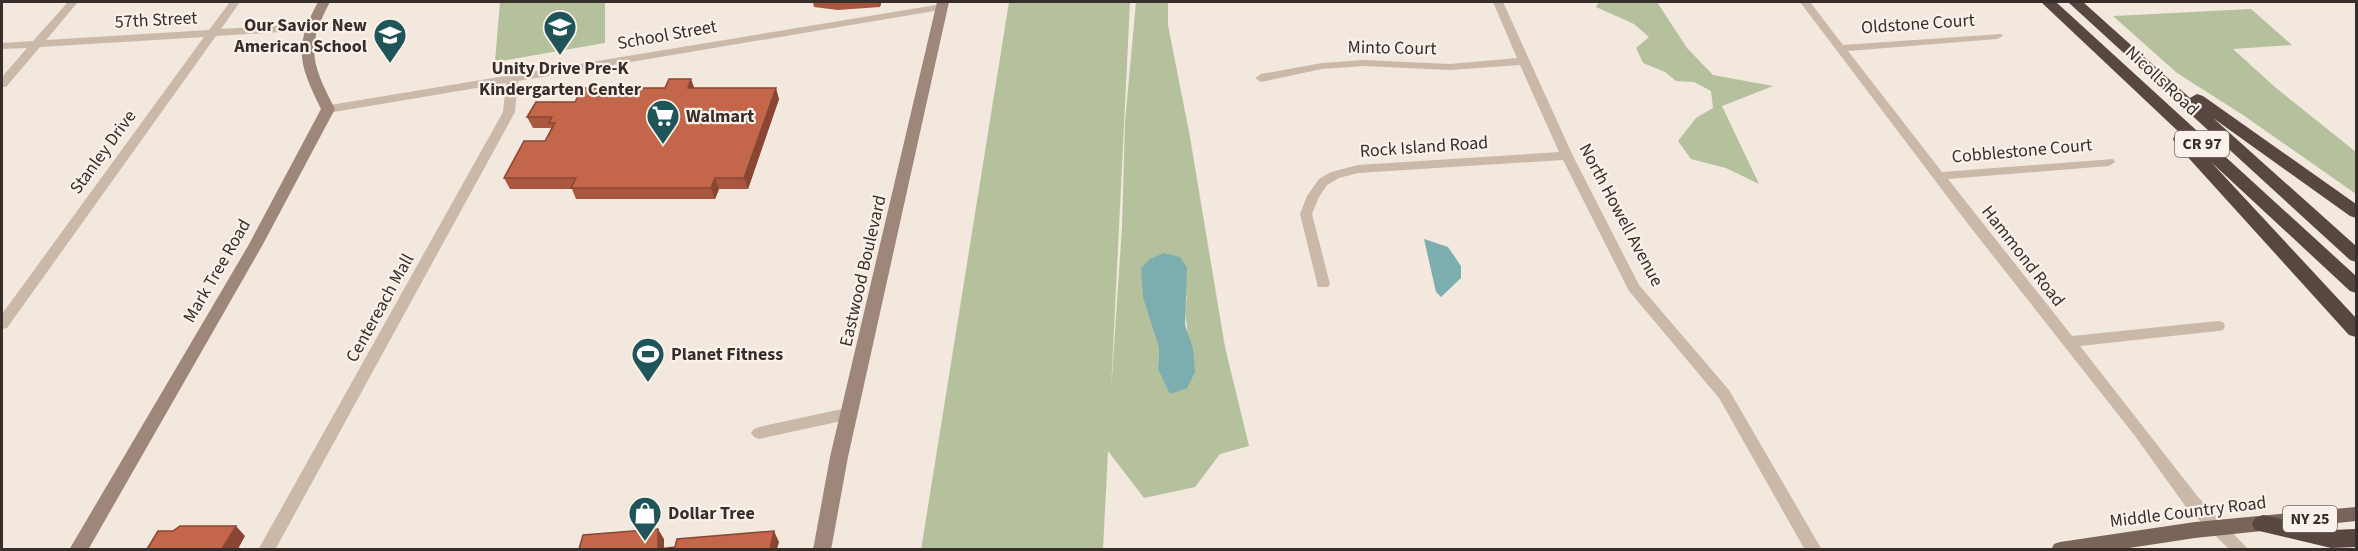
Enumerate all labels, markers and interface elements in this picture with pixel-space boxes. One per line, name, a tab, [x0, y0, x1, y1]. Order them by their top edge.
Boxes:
street label: 57th Street	[114, 5, 198, 35]
street label: Oldstone Court	[1860, 8, 1976, 40]
school or university icon: Unity Drive Pre-K Kindergarten Center	[542, 9, 578, 56]
place label: Our Savior New American School	[233, 13, 367, 59]
street label: School Street	[615, 14, 719, 56]
school or university icon: Our Savior New American School	[372, 17, 408, 64]
street label: Minto Court	[1347, 35, 1437, 61]
street label: Nicolls Road	[2120, 40, 2204, 122]
place label: Unity Drive Pre-K Kindergarten Center	[479, 56, 642, 102]
supermarket icon: Walmart	[645, 98, 681, 145]
place label: Walmart	[686, 104, 754, 129]
street label: Stanley Drive	[64, 105, 142, 199]
street label: Rock Island Road	[1359, 130, 1489, 164]
road number: CR 97	[2175, 131, 2229, 157]
street label: Cobblestone Court	[1951, 132, 2093, 170]
street label: North Howell Avenue	[1573, 139, 1669, 291]
street label: Eastwood Boulevard	[833, 193, 893, 349]
street label: Hammond Road	[1975, 200, 2071, 312]
street label: Mark Tree Road	[177, 215, 257, 327]
street label: Centereach Mall	[340, 249, 420, 367]
sports icon: Planet Fitness	[630, 336, 666, 383]
place label: Planet Fitness	[671, 342, 783, 367]
street label: Middle Country Road	[2108, 490, 2268, 534]
shop icon: Dollar Tree	[627, 495, 663, 542]
place label: Dollar Tree	[668, 501, 755, 526]
road number: NY 25	[2283, 506, 2337, 532]

